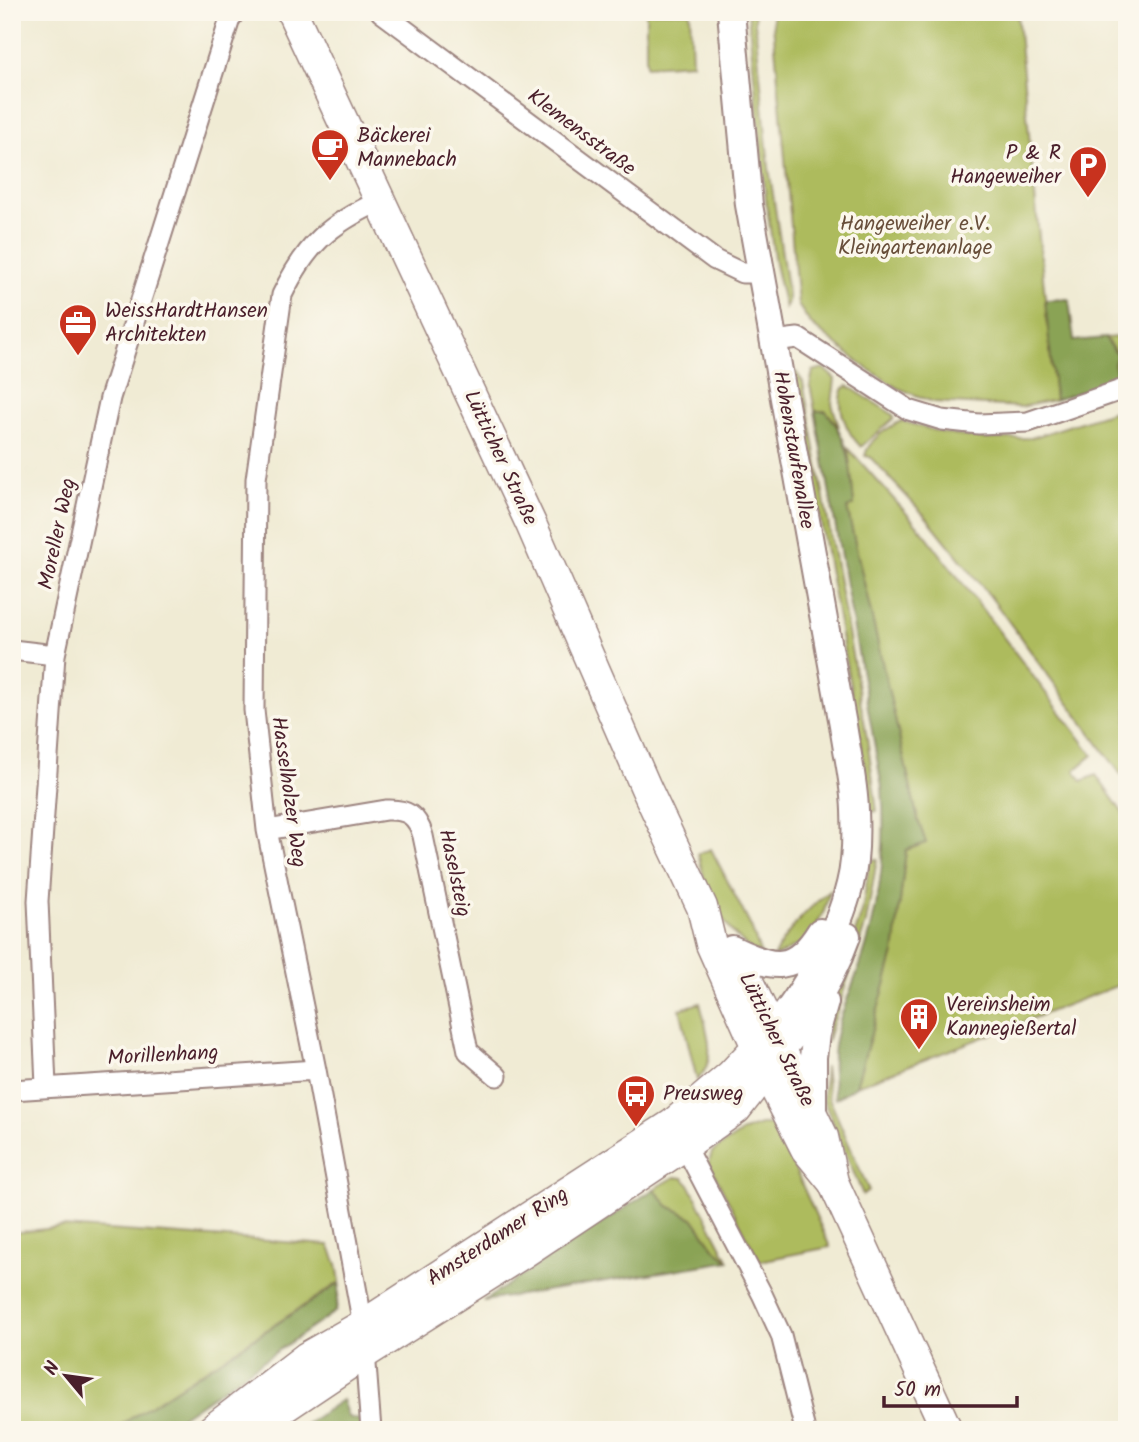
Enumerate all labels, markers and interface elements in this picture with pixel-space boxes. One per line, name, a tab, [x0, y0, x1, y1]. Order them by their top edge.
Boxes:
street label: Klemensstraße	[520, 81, 643, 185]
place label: Bäckerei Mannebach	[357, 120, 457, 177]
cafe icon: Bäckerei Mannebach	[309, 127, 351, 182]
place label: P & R Hangeweiher	[950, 137, 1062, 194]
parking icon: P & R Hangeweiher	[1067, 144, 1109, 199]
park label: Hangeweiher e.V. Kleingartenanlage	[838, 208, 993, 265]
place label: WeissHardtHansen Architekten	[105, 295, 268, 352]
office icon: WeissHardtHansen Architekten	[57, 302, 99, 357]
street label: Hohenstaufenallee	[763, 368, 823, 532]
street label: Lütticher Straße	[454, 385, 546, 532]
street label: Moreller Weg	[30, 475, 86, 593]
street label: Hasselholzer Weg	[261, 714, 315, 870]
street label: Haselsteig	[429, 826, 479, 920]
street label: Lütticher Straße	[729, 967, 823, 1113]
place label: Vereinsheim Kannegießertal	[946, 989, 1076, 1046]
building icon: Vereinsheim Kannegießertal	[898, 996, 940, 1051]
street label: Morillenhang	[107, 1037, 219, 1075]
bus stop icon: Preusweg	[615, 1073, 657, 1128]
place label: Preusweg	[663, 1078, 743, 1111]
street label: Amsterdamer Ring	[421, 1179, 575, 1295]
north arrow	[32, 1340, 102, 1410]
text: N	[37, 1356, 69, 1381]
scale bar	[884, 1365, 1016, 1409]
text: 50 m	[894, 1374, 941, 1407]

